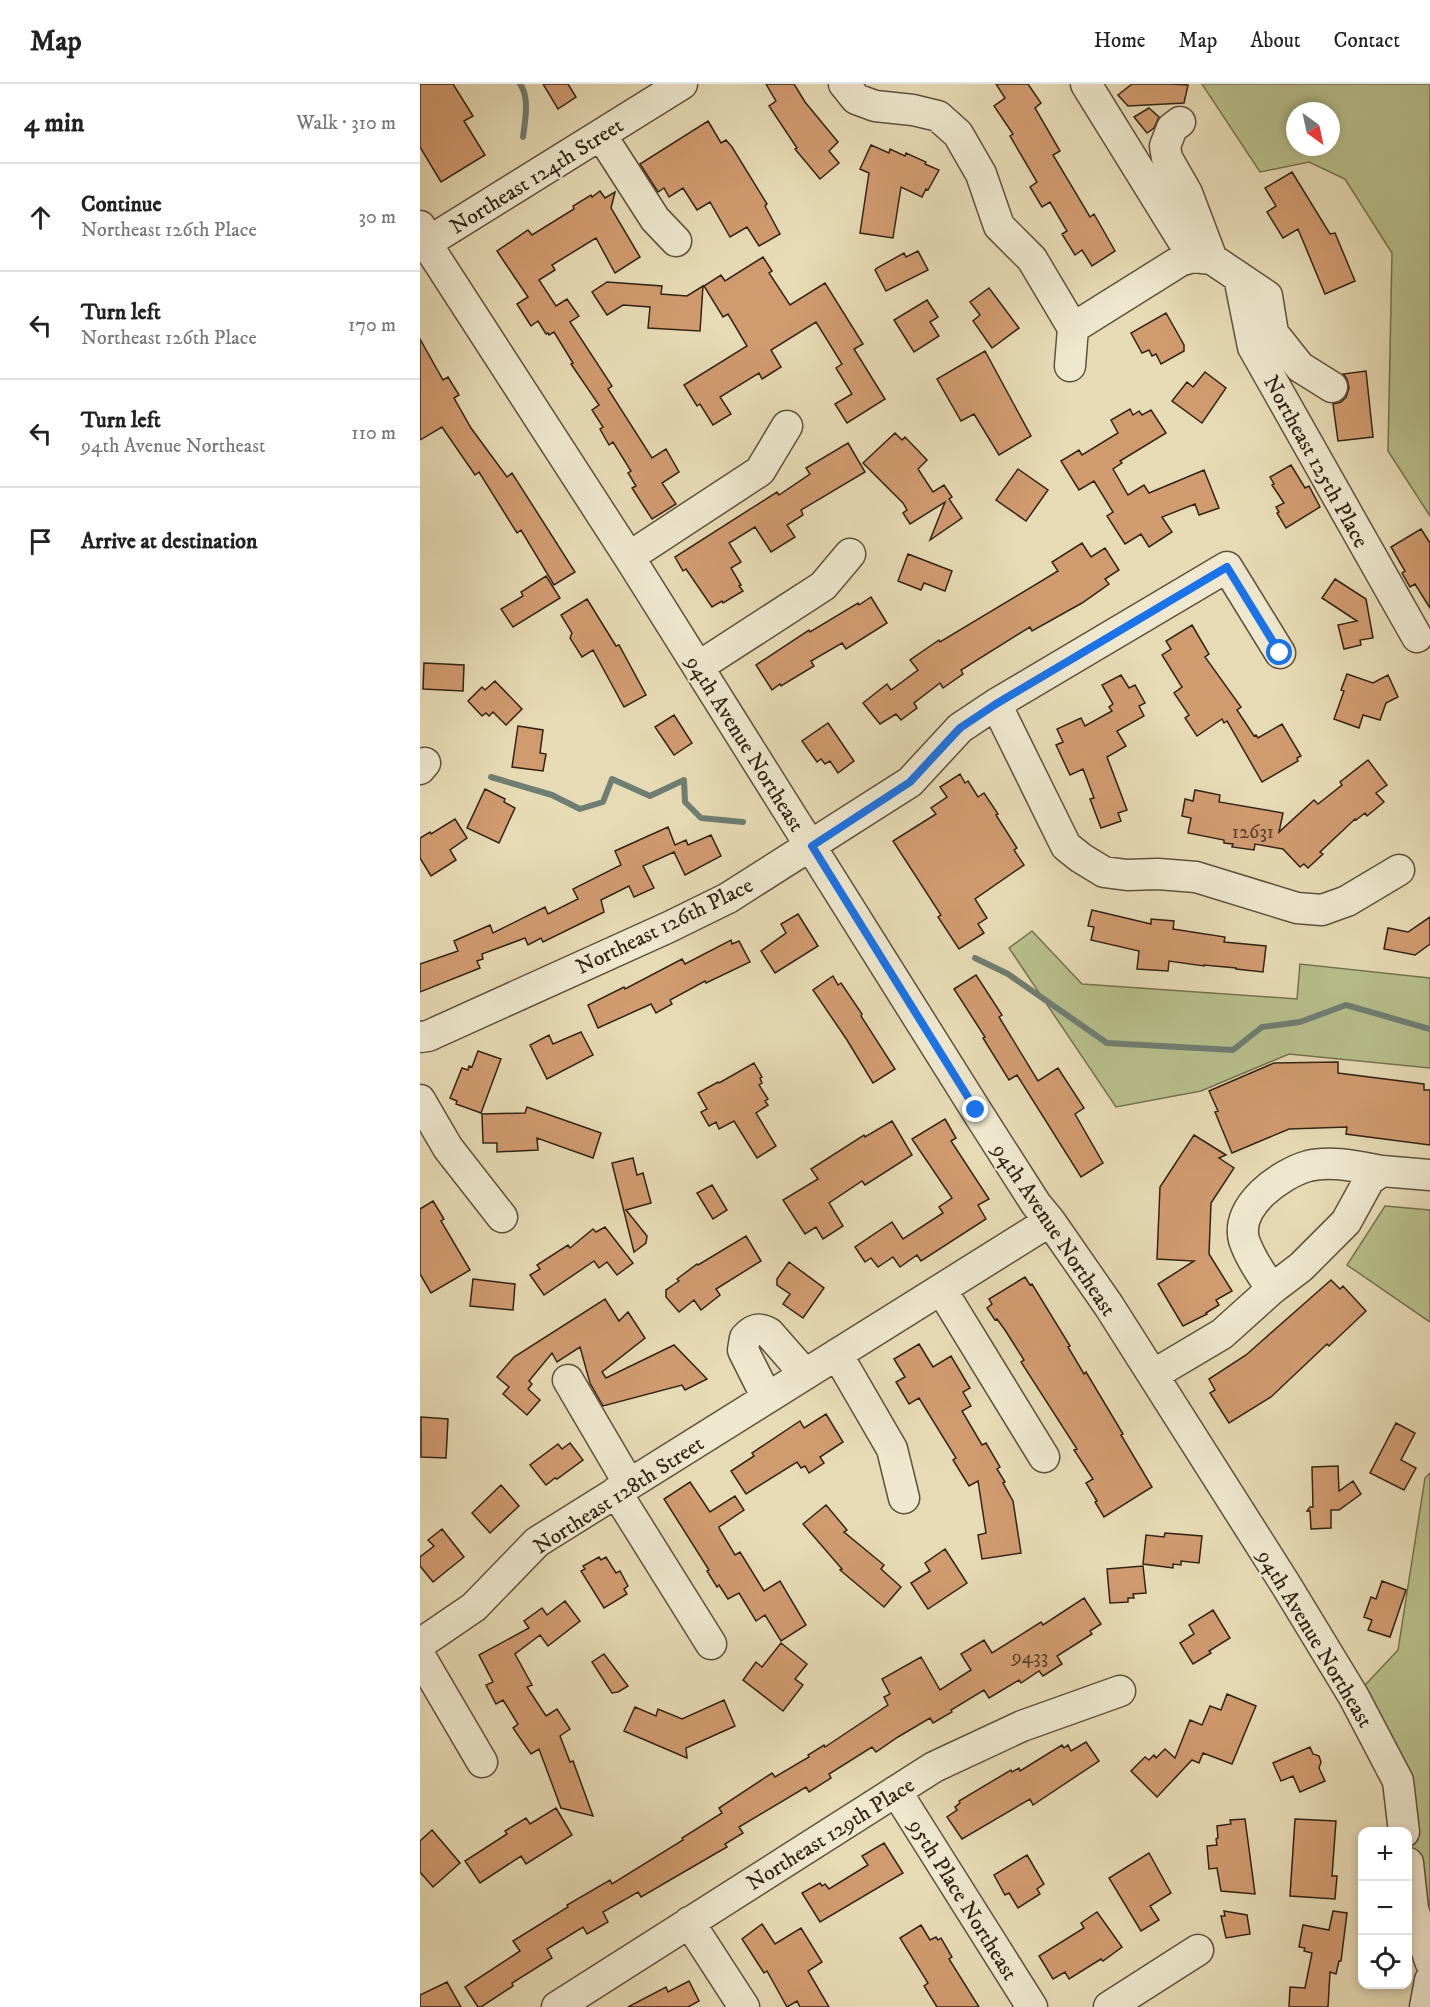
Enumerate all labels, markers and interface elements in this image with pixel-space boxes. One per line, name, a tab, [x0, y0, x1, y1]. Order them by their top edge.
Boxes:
text: Map	[30, 24, 82, 59]
text: Home	[1094, 28, 1146, 54]
text: Map	[1179, 28, 1217, 54]
text: About	[1250, 28, 1301, 54]
text: Contact	[1334, 28, 1400, 54]
north arrow	[1286, 102, 1340, 156]
text: 4 min	[24, 107, 84, 140]
text: Walk · 310 m	[296, 111, 396, 136]
street label: Northeast 124th Street	[445, 112, 628, 241]
text: Continue	[81, 191, 162, 218]
icon: ahead	[24, 201, 57, 234]
text: 30 m	[358, 205, 396, 230]
text: Northeast 126th Place	[81, 218, 257, 243]
text: Turn left	[81, 299, 161, 326]
icon: left	[24, 309, 57, 342]
text: 170 m	[348, 313, 396, 338]
text: Northeast 126th Place	[81, 326, 257, 351]
street label: Northeast 125th Place	[1257, 371, 1374, 553]
text: Turn left	[81, 407, 161, 434]
icon: left	[24, 417, 57, 450]
text: 110 m	[351, 421, 396, 446]
text: 94th Avenue Northeast	[81, 434, 265, 459]
icon: arrive	[24, 525, 57, 558]
text: Arrive at destination	[81, 528, 258, 555]
route start	[1266, 639, 1292, 665]
street label: 94th Avenue Northeast	[679, 650, 810, 837]
house number: 12631	[1232, 820, 1274, 845]
street label: Northeast 126th Place	[572, 872, 757, 981]
route end	[962, 1096, 988, 1122]
street label: 94th Avenue Northeast	[985, 1137, 1122, 1321]
street label: Northeast 128th Street	[529, 1430, 709, 1560]
street label: 94th Avenue Northeast	[1250, 1544, 1379, 1733]
house number: 9433	[1011, 1645, 1048, 1670]
street label: Northeast 129th Place	[742, 1772, 920, 1897]
street label: 95th Place Northeast	[902, 1813, 1023, 1985]
map controls	[1358, 1827, 1412, 1989]
button: +	[1358, 1827, 1412, 1881]
button: −	[1358, 1881, 1412, 1935]
button: locate	[1358, 1935, 1412, 1989]

